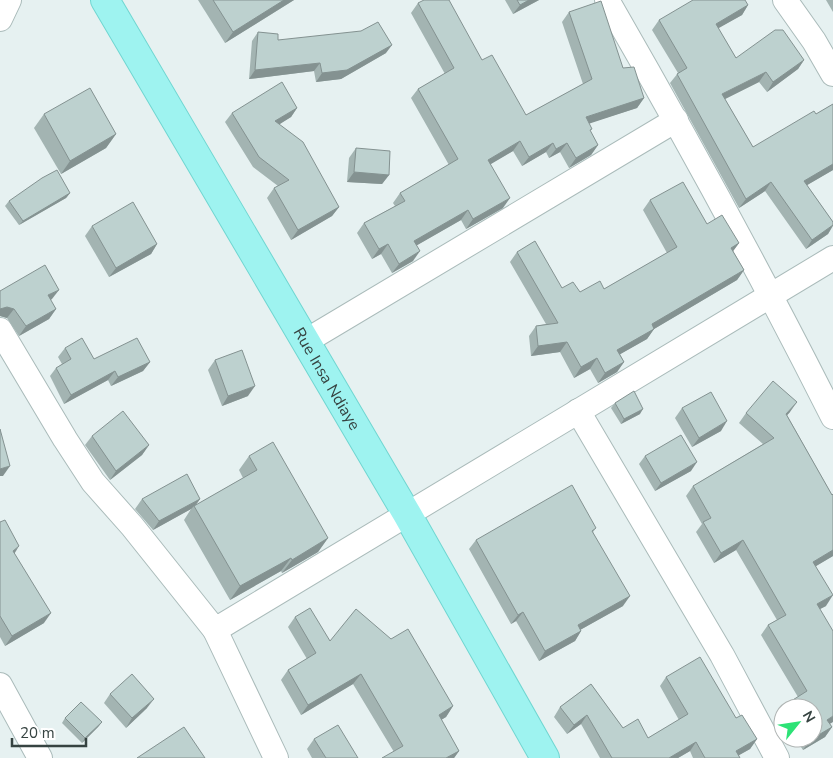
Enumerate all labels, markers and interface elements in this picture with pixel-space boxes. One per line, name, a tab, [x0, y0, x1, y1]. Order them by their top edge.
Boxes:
street label: Rue Insa Ndiaye	[288, 324, 365, 434]
north arrow	[773, 698, 823, 748]
text: N	[798, 707, 820, 726]
scale bar	[12, 716, 86, 748]
text: 20 m	[20, 723, 55, 743]

